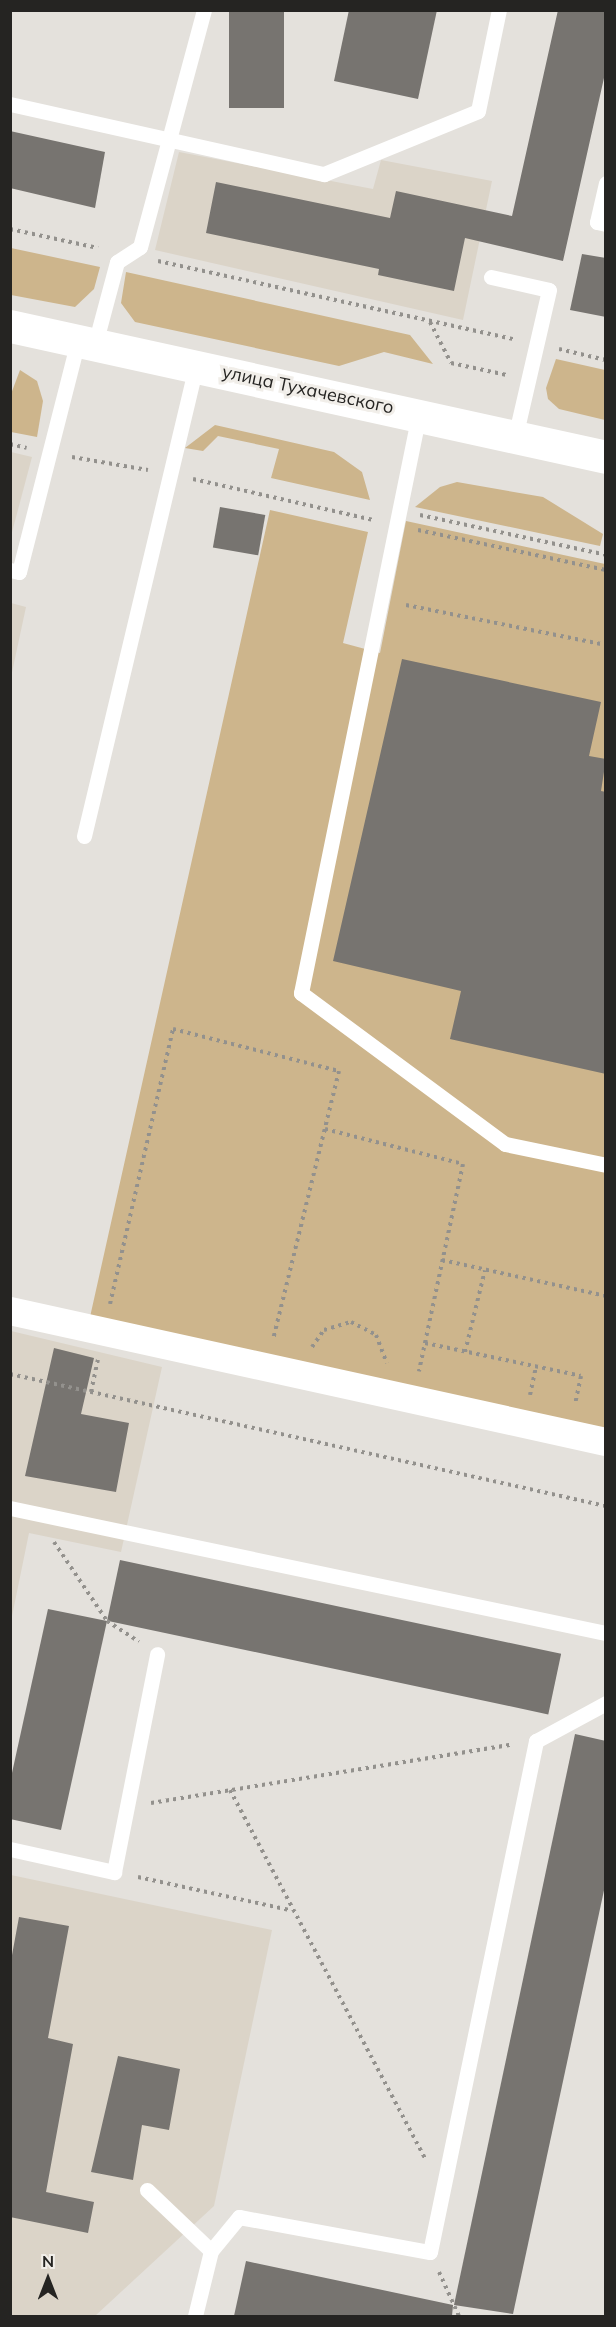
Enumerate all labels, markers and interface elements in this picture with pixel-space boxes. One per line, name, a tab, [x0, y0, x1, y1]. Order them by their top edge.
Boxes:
street label: улица Тухачевского	[220, 361, 396, 419]
north arrow	[18, 2249, 78, 2309]
text: N	[42, 2251, 54, 2271]

